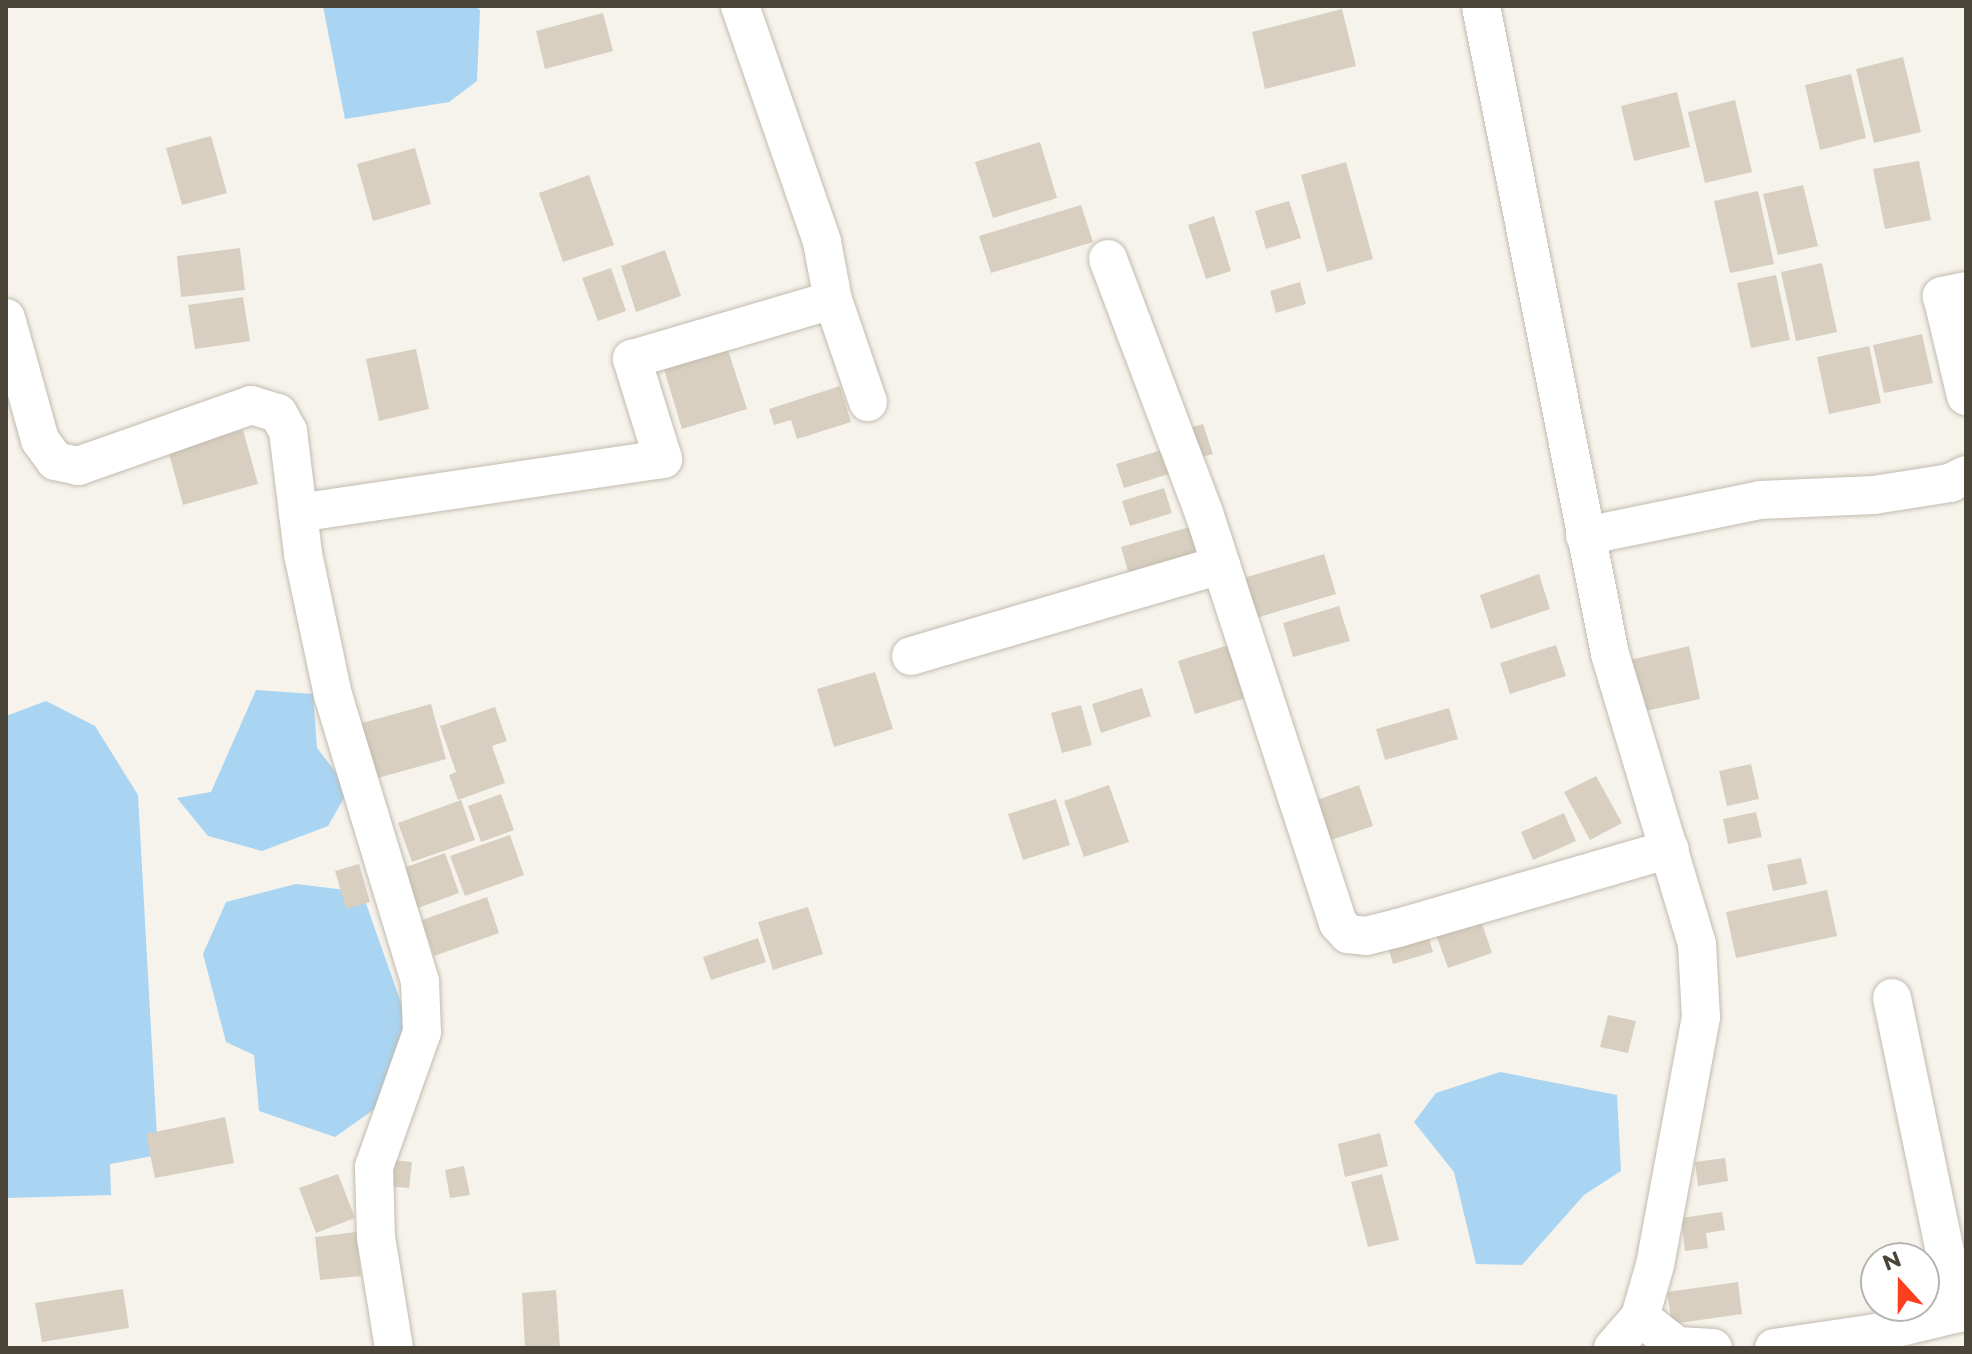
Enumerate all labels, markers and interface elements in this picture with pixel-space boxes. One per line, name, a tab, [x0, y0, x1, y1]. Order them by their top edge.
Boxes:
north arrow	[1860, 1242, 1940, 1322]
text: N	[1879, 1245, 1905, 1277]

